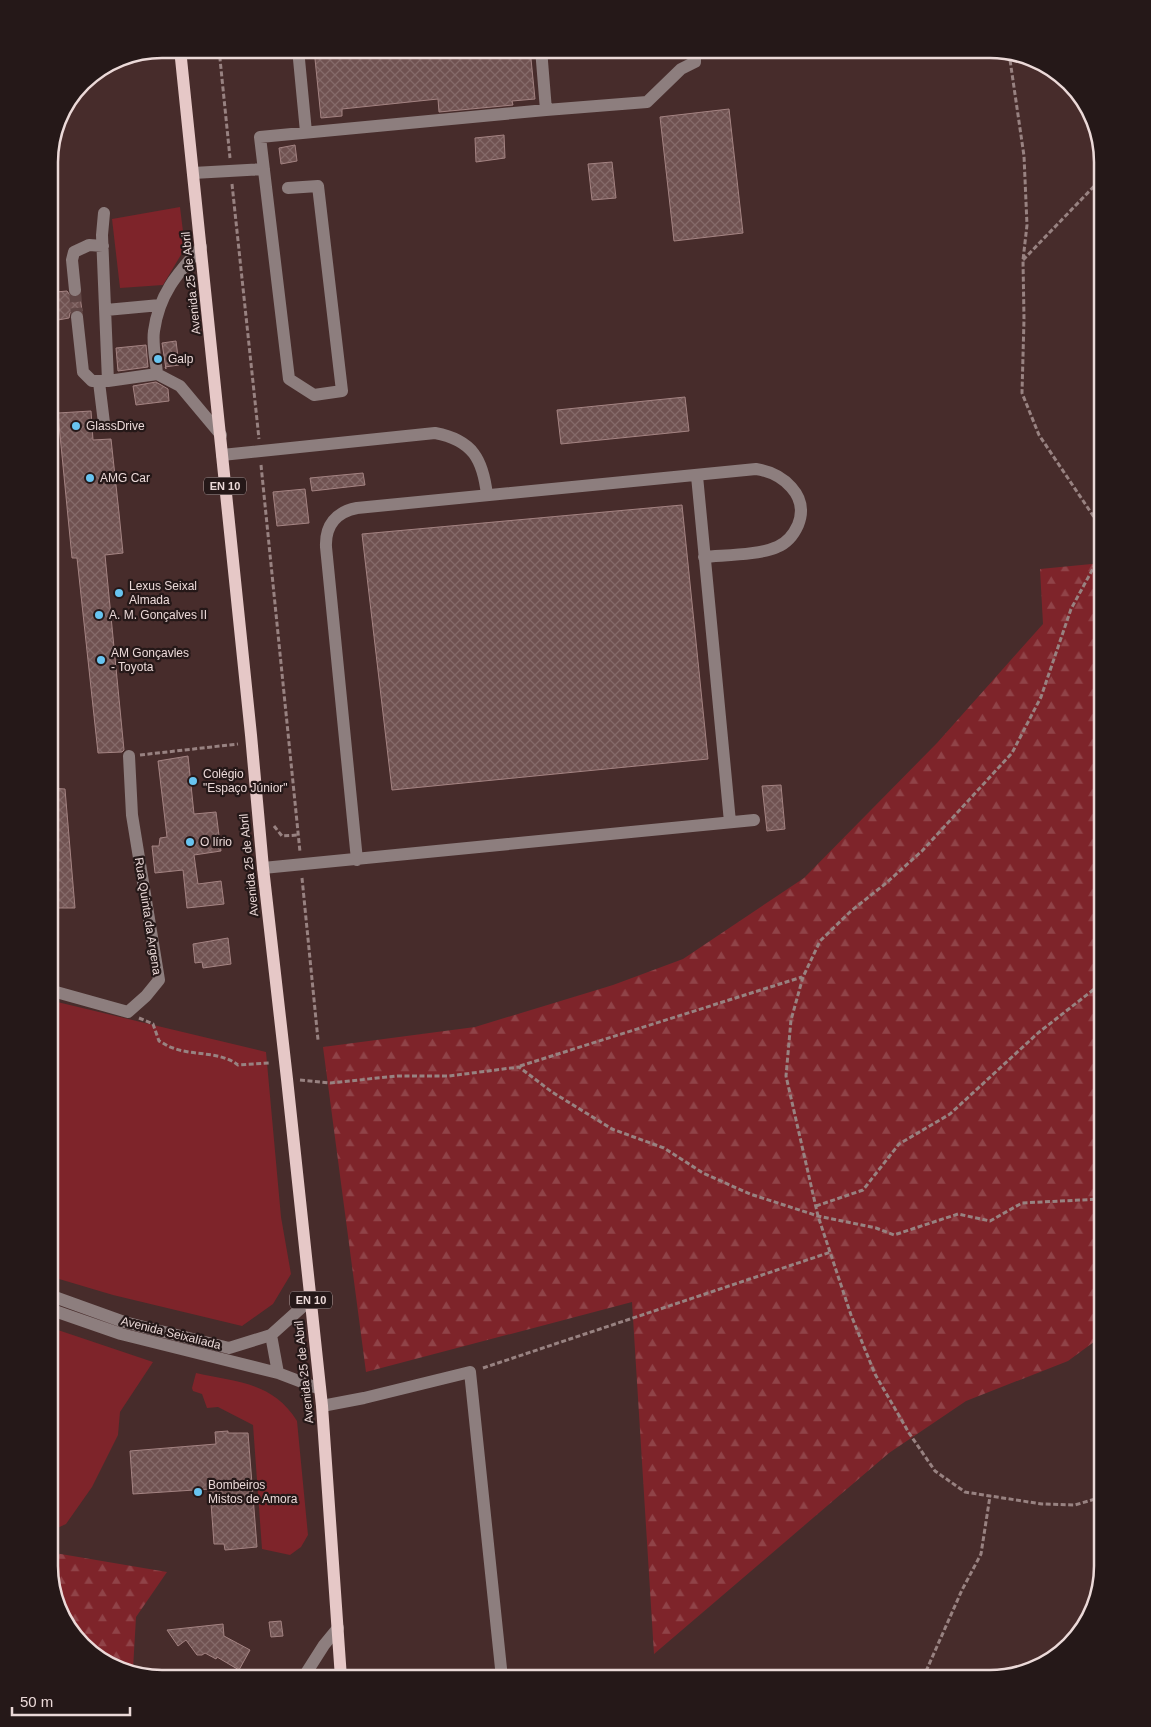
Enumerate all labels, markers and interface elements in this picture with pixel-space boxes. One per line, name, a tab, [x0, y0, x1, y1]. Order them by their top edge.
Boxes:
street label: Avenida 25 de Abril	[179, 231, 203, 335]
place label: Galp	[168, 352, 194, 366]
marker: Galp	[152, 353, 164, 365]
place label: GlassDrive	[86, 419, 145, 433]
marker: GlassDrive	[70, 420, 82, 432]
place label: AMG Car	[100, 471, 150, 485]
marker: AMG Car	[84, 472, 96, 484]
road number: EN 10	[204, 478, 246, 494]
place label: Lexus Seixal Almada	[129, 579, 197, 607]
marker: Lexus Seixal Almada	[113, 587, 125, 599]
place label: A. M. Gonçalves II	[109, 608, 207, 622]
marker: A. M. Gonçalves II	[93, 609, 105, 621]
place label: AM Gonçavles - Toyota	[111, 646, 189, 674]
marker: AM Gonçavles - Toyota	[95, 654, 107, 666]
place label: Colégio "Espaço Júnior"	[203, 767, 288, 795]
marker: Colégio "Espaço Júnior"	[187, 775, 199, 787]
street label: Avenida 25 de Abril	[237, 813, 261, 917]
place label: O lírio	[200, 835, 232, 849]
marker: O lírio	[184, 836, 196, 848]
street label: Rua Quinta da Argena	[132, 856, 164, 976]
road number: EN 10	[290, 1292, 332, 1308]
street label: Avenida Seixalíada	[120, 1314, 223, 1352]
street label: Avenida 25 de Abril	[292, 1320, 316, 1424]
place label: Bombeiros Mistos de Amora	[208, 1478, 298, 1506]
marker: Bombeiros Mistos de Amora	[192, 1486, 204, 1498]
scale bar	[12, 1684, 130, 1716]
text: 50 m	[20, 1693, 53, 1710]

